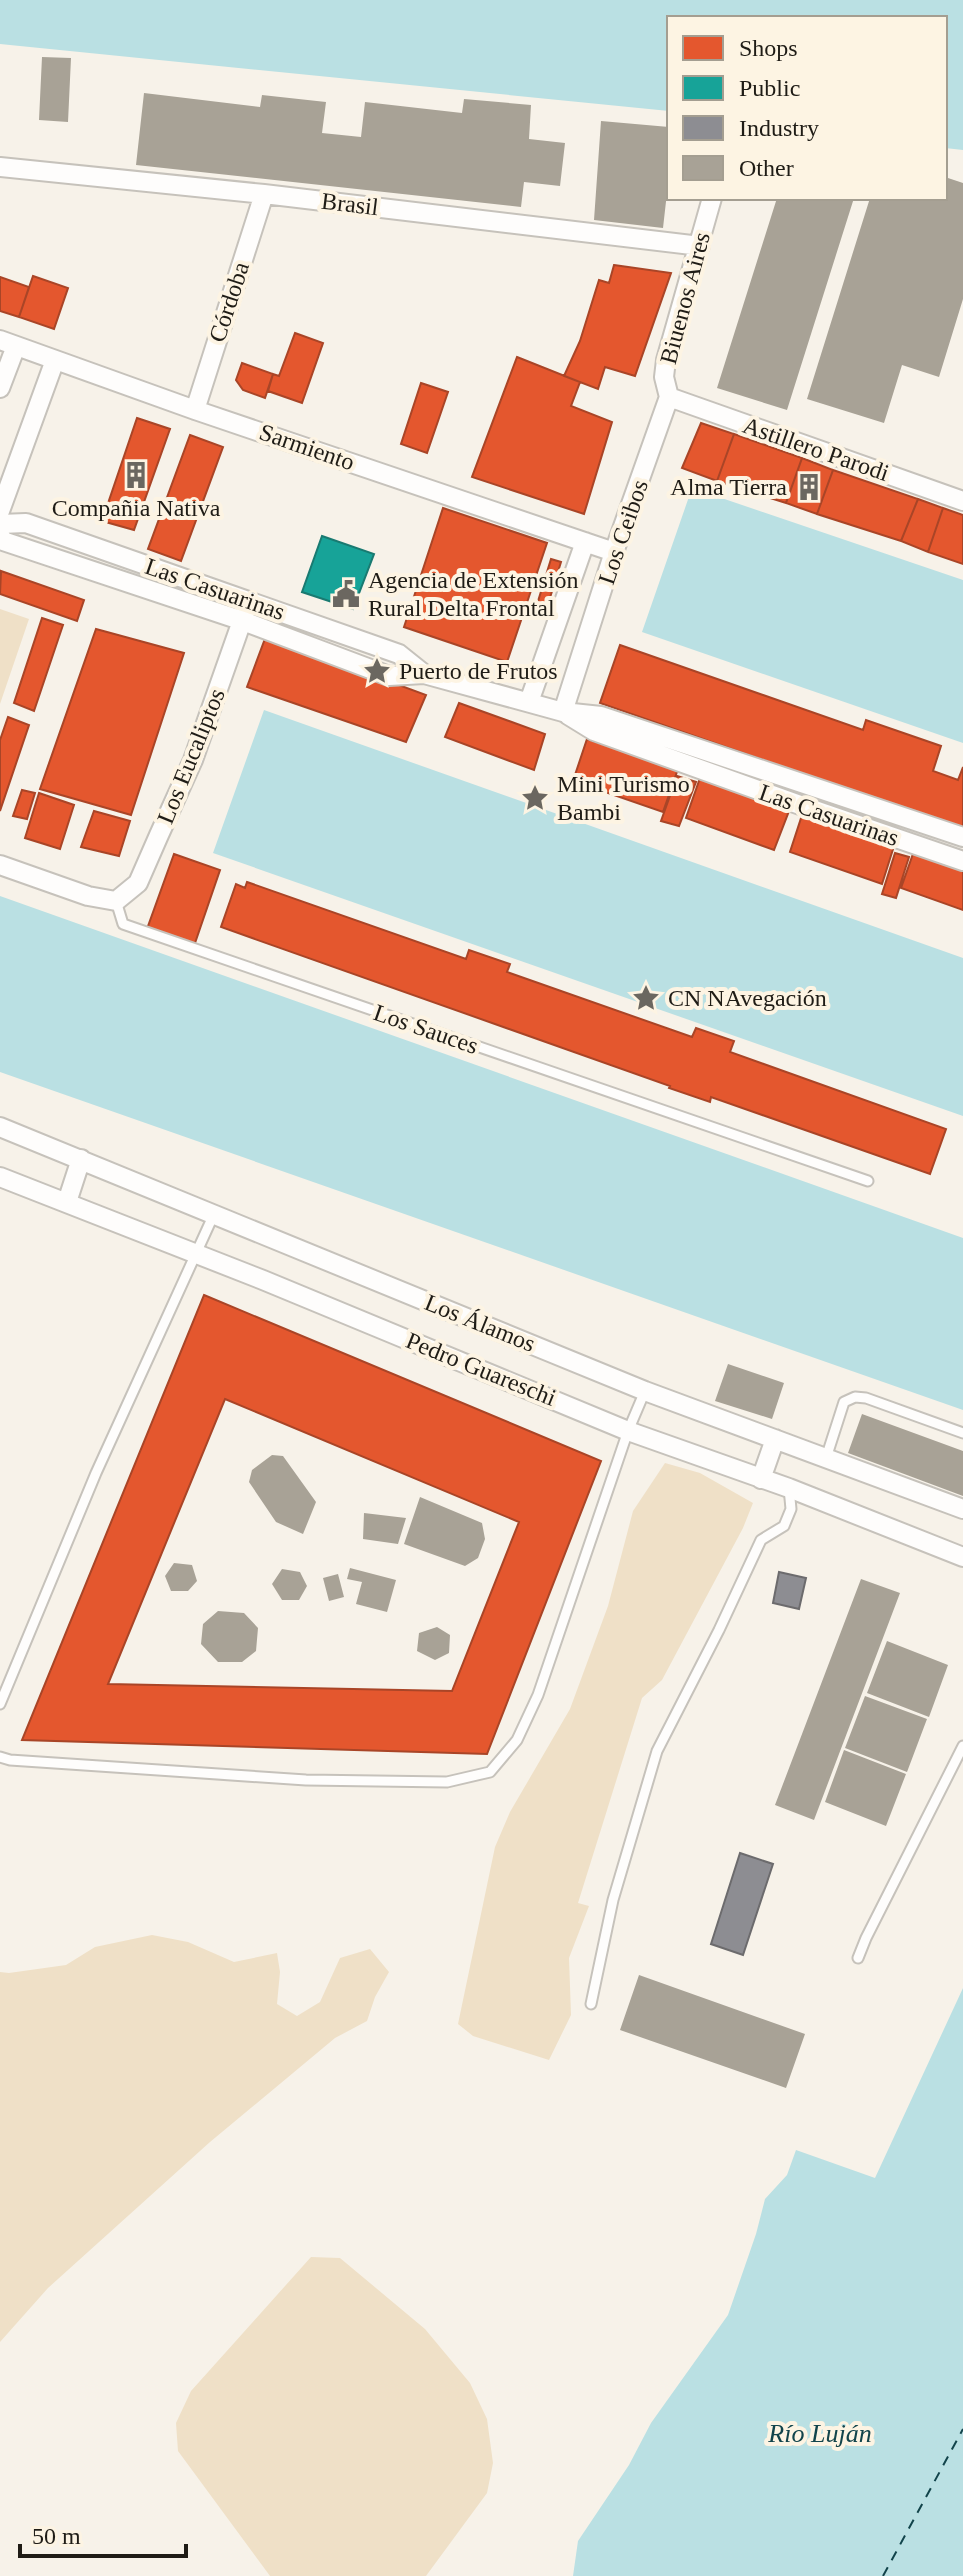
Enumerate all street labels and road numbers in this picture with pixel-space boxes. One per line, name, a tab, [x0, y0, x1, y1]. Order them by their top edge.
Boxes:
street label: Brasil	[320, 188, 380, 220]
street label: Biuenos Aires	[655, 229, 715, 367]
street label: Córdoba	[204, 258, 254, 345]
street label: Astillero Parodi	[740, 412, 893, 486]
street label: Sarmiento	[256, 419, 358, 475]
street label: Los Ceibos	[593, 476, 653, 588]
street label: Las Casuarinas	[142, 553, 288, 625]
street label: Los Eucaliptos	[152, 685, 230, 827]
street label: Las Casuarinas	[756, 779, 902, 851]
street label: Los Sauces	[370, 999, 482, 1059]
street label: Los Álamos	[421, 1289, 539, 1357]
street label: Pedro Guareschi	[402, 1327, 560, 1411]

